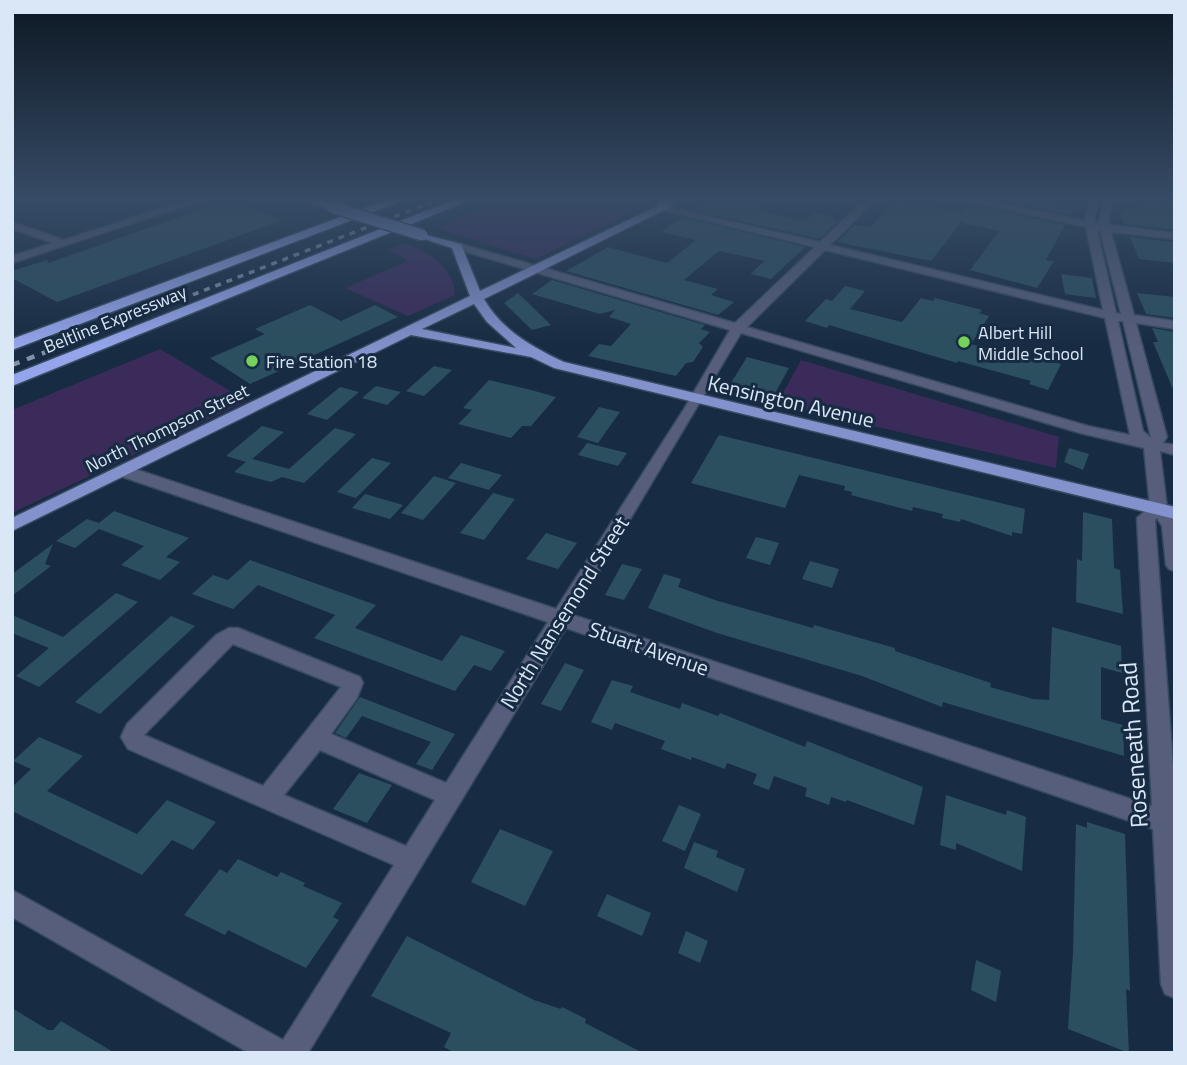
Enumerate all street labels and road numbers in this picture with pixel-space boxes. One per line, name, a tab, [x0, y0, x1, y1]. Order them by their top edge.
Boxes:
street label: Beltline Expressway	[39, 278, 191, 360]
street label: Kensington Avenue	[705, 366, 877, 436]
street label: North Thompson Street	[81, 376, 254, 479]
street label: North Nansemond Street	[492, 509, 637, 715]
street label: Stuart Avenue	[585, 612, 713, 684]
street label: Roseneath Road	[1109, 661, 1157, 829]

